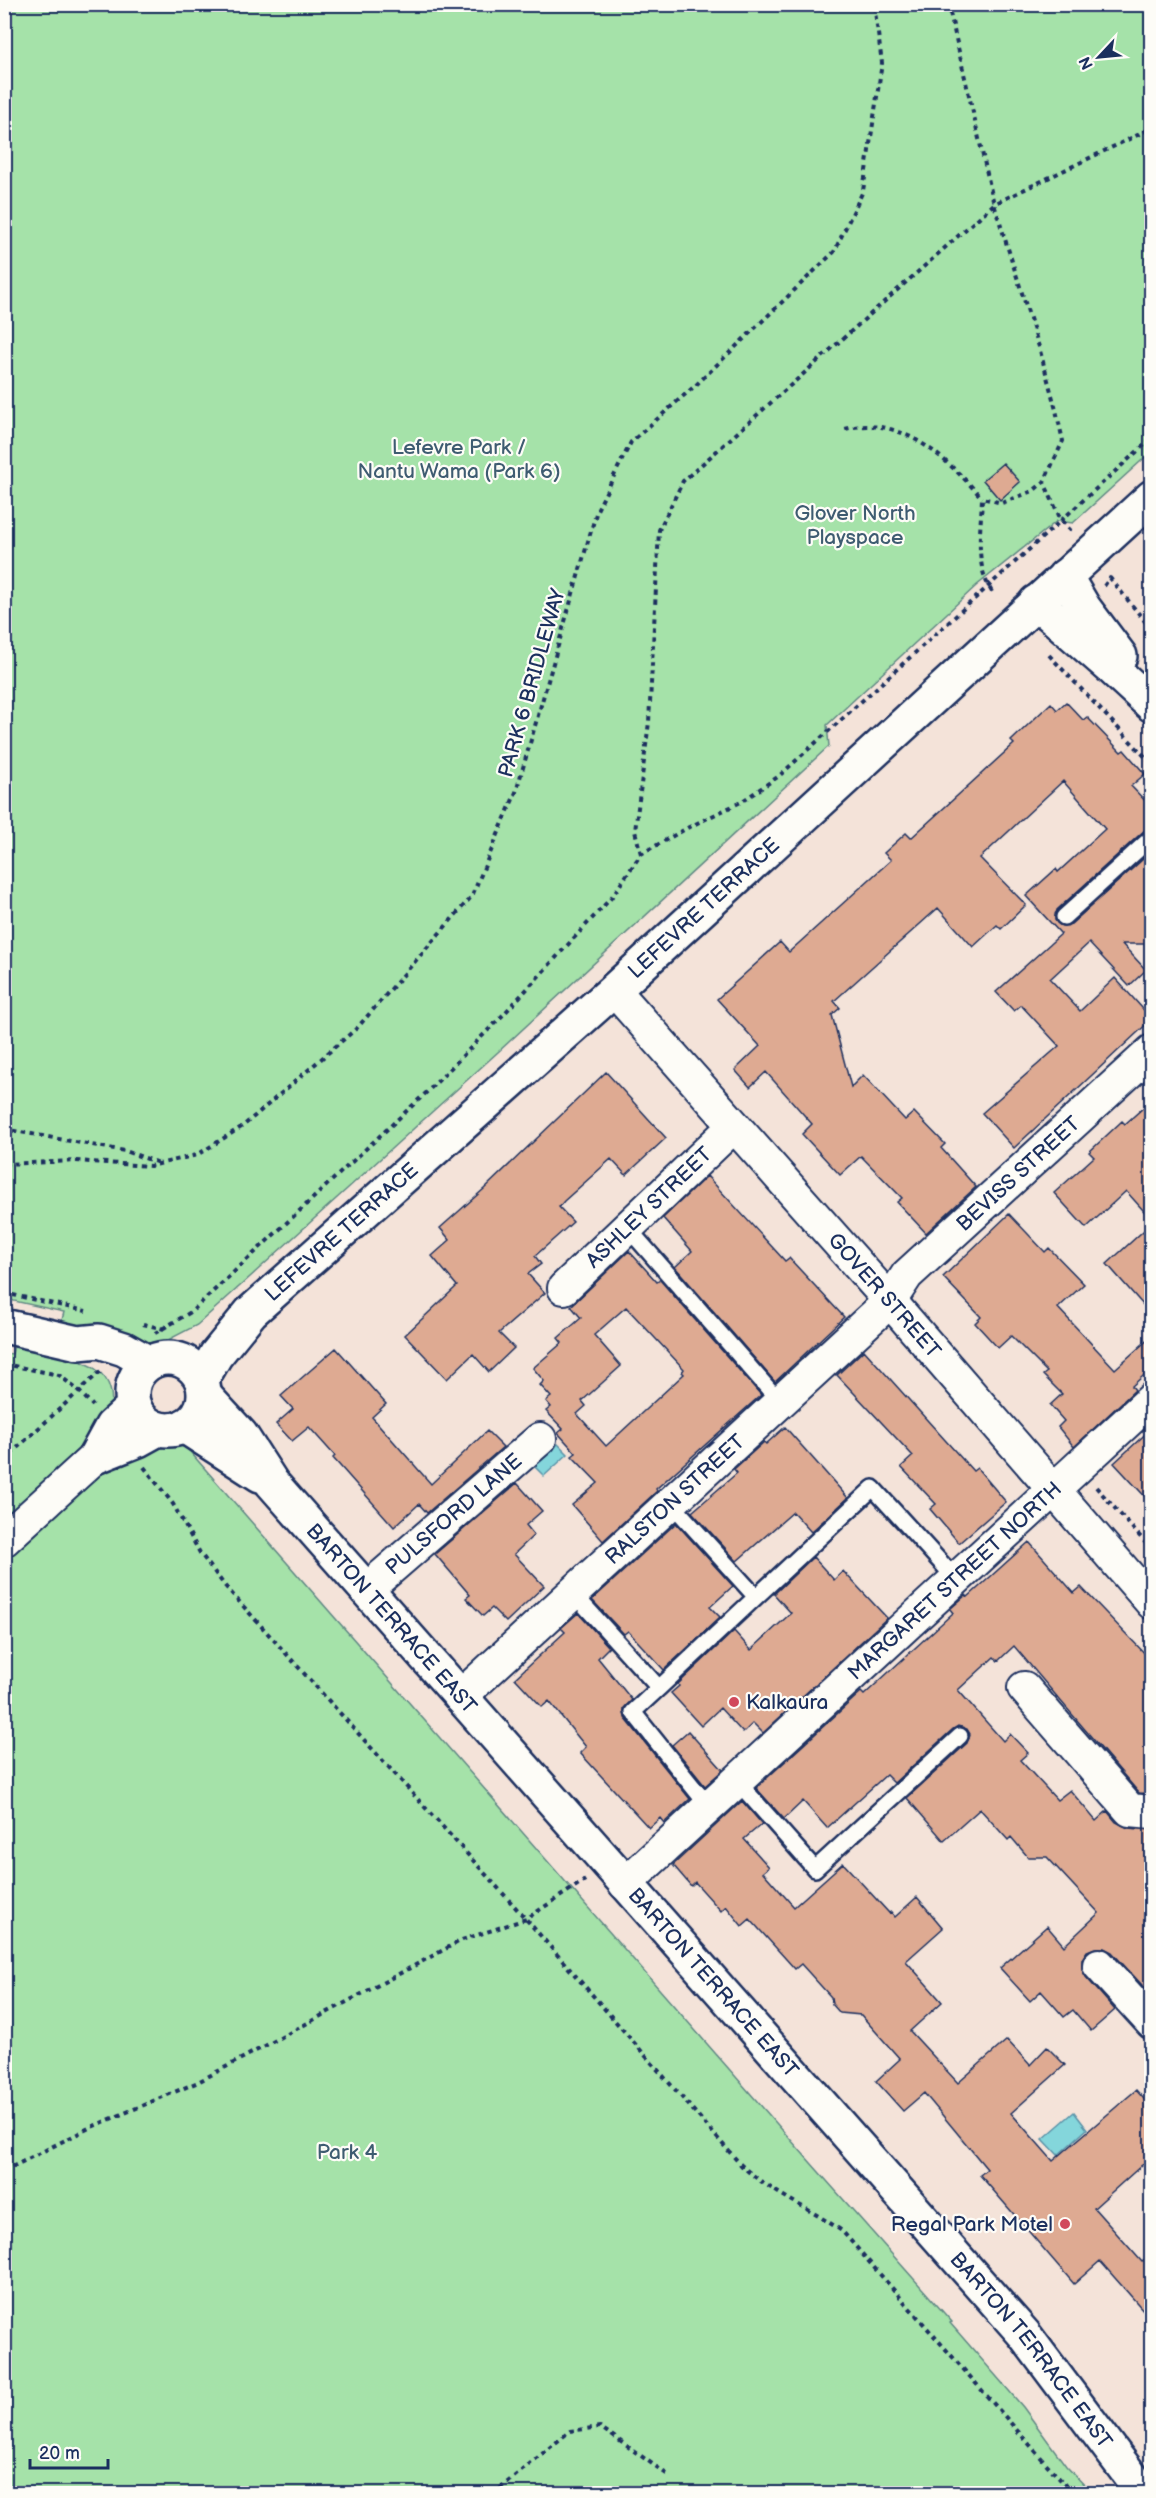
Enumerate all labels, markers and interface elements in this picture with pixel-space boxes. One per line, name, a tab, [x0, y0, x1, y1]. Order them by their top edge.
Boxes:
north arrow	[1069, 27, 1129, 87]
text: N	[1076, 53, 1098, 72]
park label: Lefevre Park / Nantu Wama (Park 6)	[357, 435, 561, 484]
park label: Glover North Playspace	[794, 501, 916, 550]
street label: PARK 6 BRIDLEWAY	[493, 585, 571, 780]
street label: LEFEVRE TERRACE	[623, 832, 784, 983]
street label: BEVISS STREET	[951, 1111, 1085, 1236]
street label: ASHLEY STREET	[581, 1141, 717, 1273]
street label: LEFEVRE TERRACE	[260, 1157, 423, 1306]
street label: GOVER STREET	[823, 1228, 947, 1363]
street label: RALSTON STREET	[600, 1429, 750, 1570]
street label: PULSFORD LANE	[380, 1448, 527, 1580]
street label: MARGARET STREET NORTH	[843, 1476, 1067, 1685]
street label: BARTON TERRACE EAST	[301, 1518, 482, 1719]
place label: Kalkaura	[746, 1690, 828, 1715]
marker: Kalkaura	[727, 1695, 741, 1709]
street label: BARTON TERRACE EAST	[623, 1883, 804, 2083]
park label: Park 4	[317, 2140, 377, 2165]
place label: Regal Park Motel	[891, 2212, 1053, 2237]
marker: Regal Park Motel	[1058, 2217, 1072, 2231]
street label: BARTON TERRACE EAST	[945, 2247, 1118, 2454]
scale bar	[30, 2432, 108, 2470]
text: 20 m	[39, 2443, 80, 2464]

